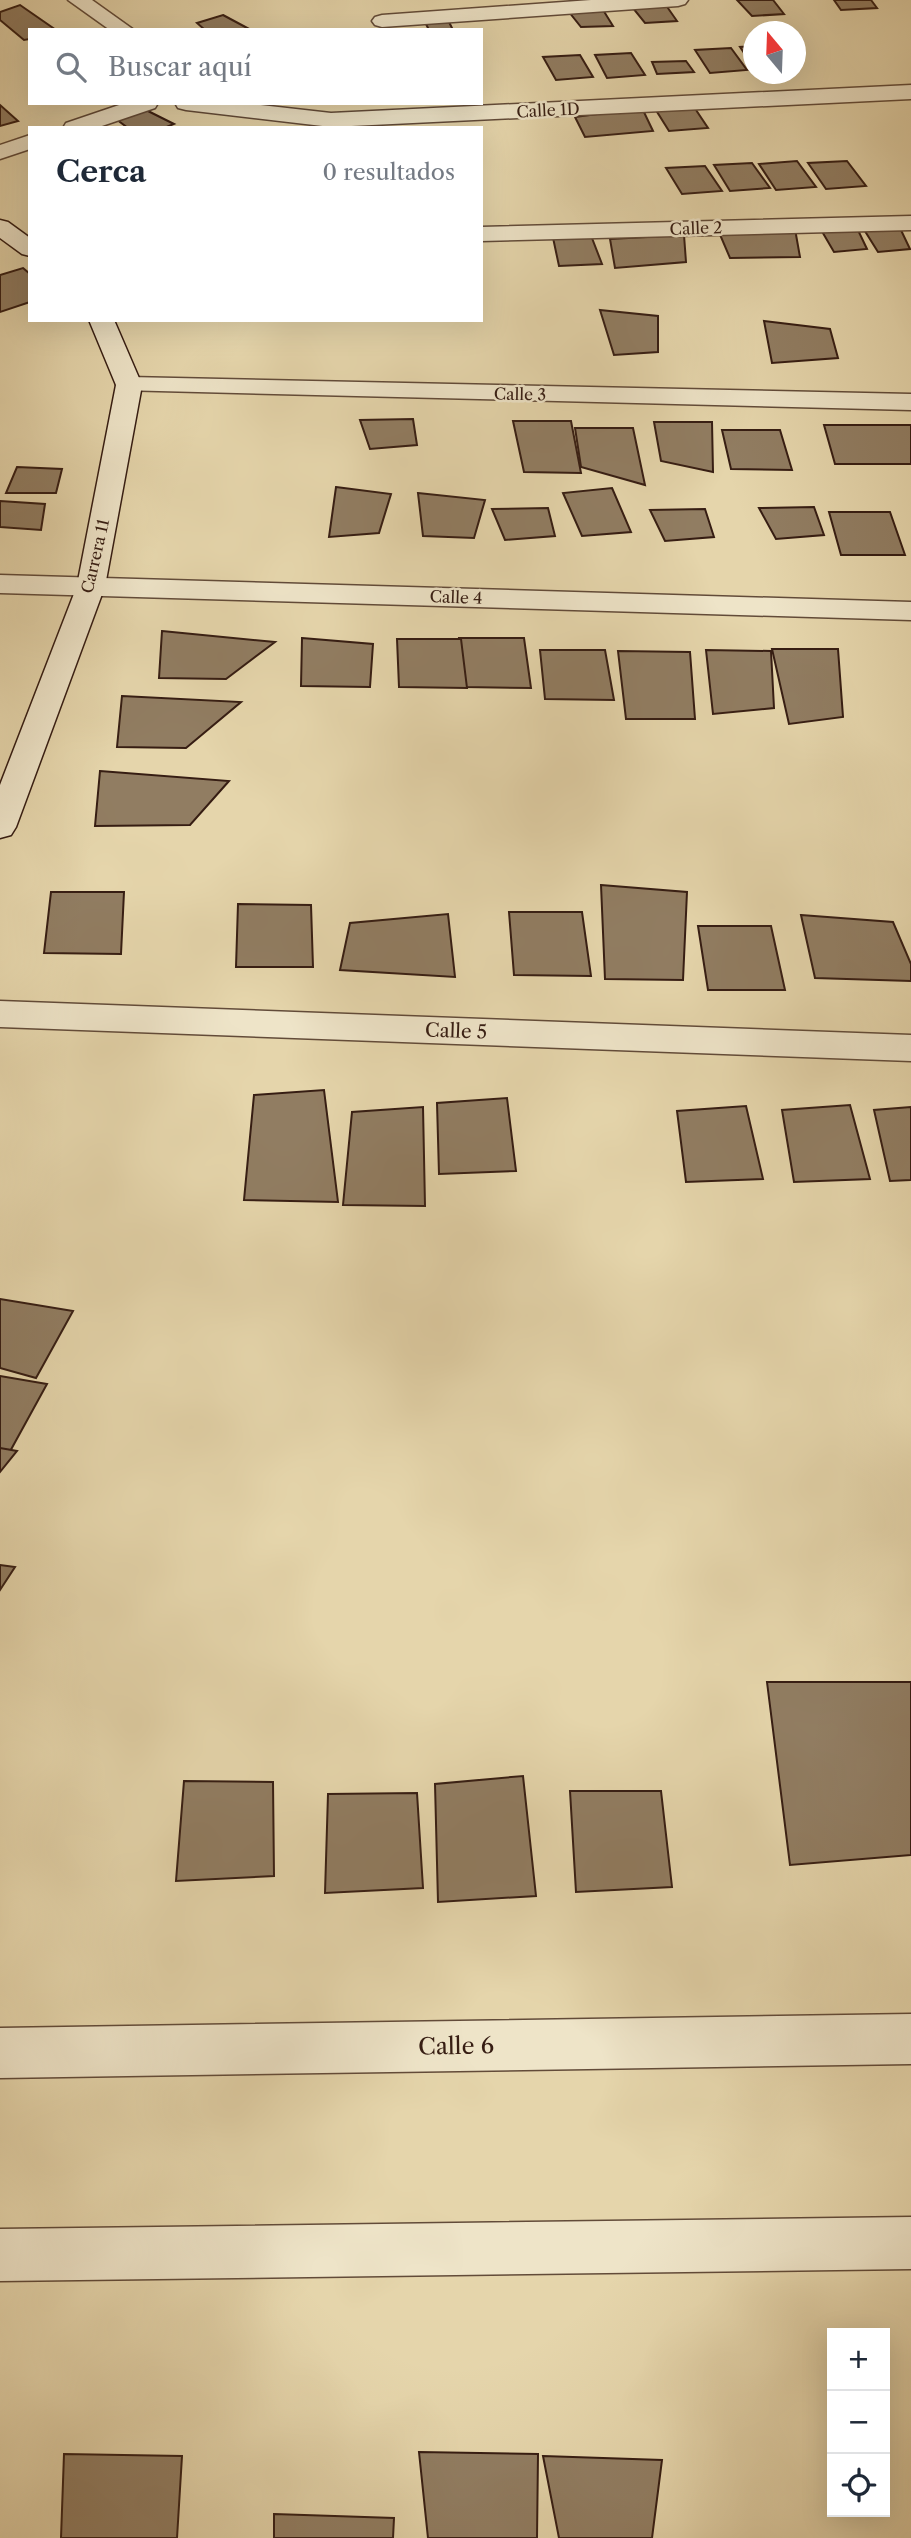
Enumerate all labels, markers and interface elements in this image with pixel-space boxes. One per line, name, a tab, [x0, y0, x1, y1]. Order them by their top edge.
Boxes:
north arrow	[743, 21, 806, 84]
search box	[28, 28, 483, 105]
icon: search	[52, 48, 90, 86]
text: Buscar aquí	[108, 51, 252, 83]
street label: Calle 1D	[516, 98, 580, 122]
text: Cerca	[56, 153, 146, 190]
text: 0 resultados	[323, 158, 455, 186]
street label: Calle 2	[669, 217, 723, 239]
street label: Calle 3	[494, 384, 546, 404]
street label: Carrera 11	[77, 517, 113, 595]
street label: Calle 4	[429, 586, 483, 608]
street label: Calle 5	[425, 1018, 487, 1044]
street label: Calle 6	[418, 2031, 494, 2061]
map controls	[827, 2328, 890, 2517]
button: +	[827, 2328, 890, 2391]
button: −	[827, 2391, 890, 2454]
button: locate	[827, 2454, 890, 2517]

